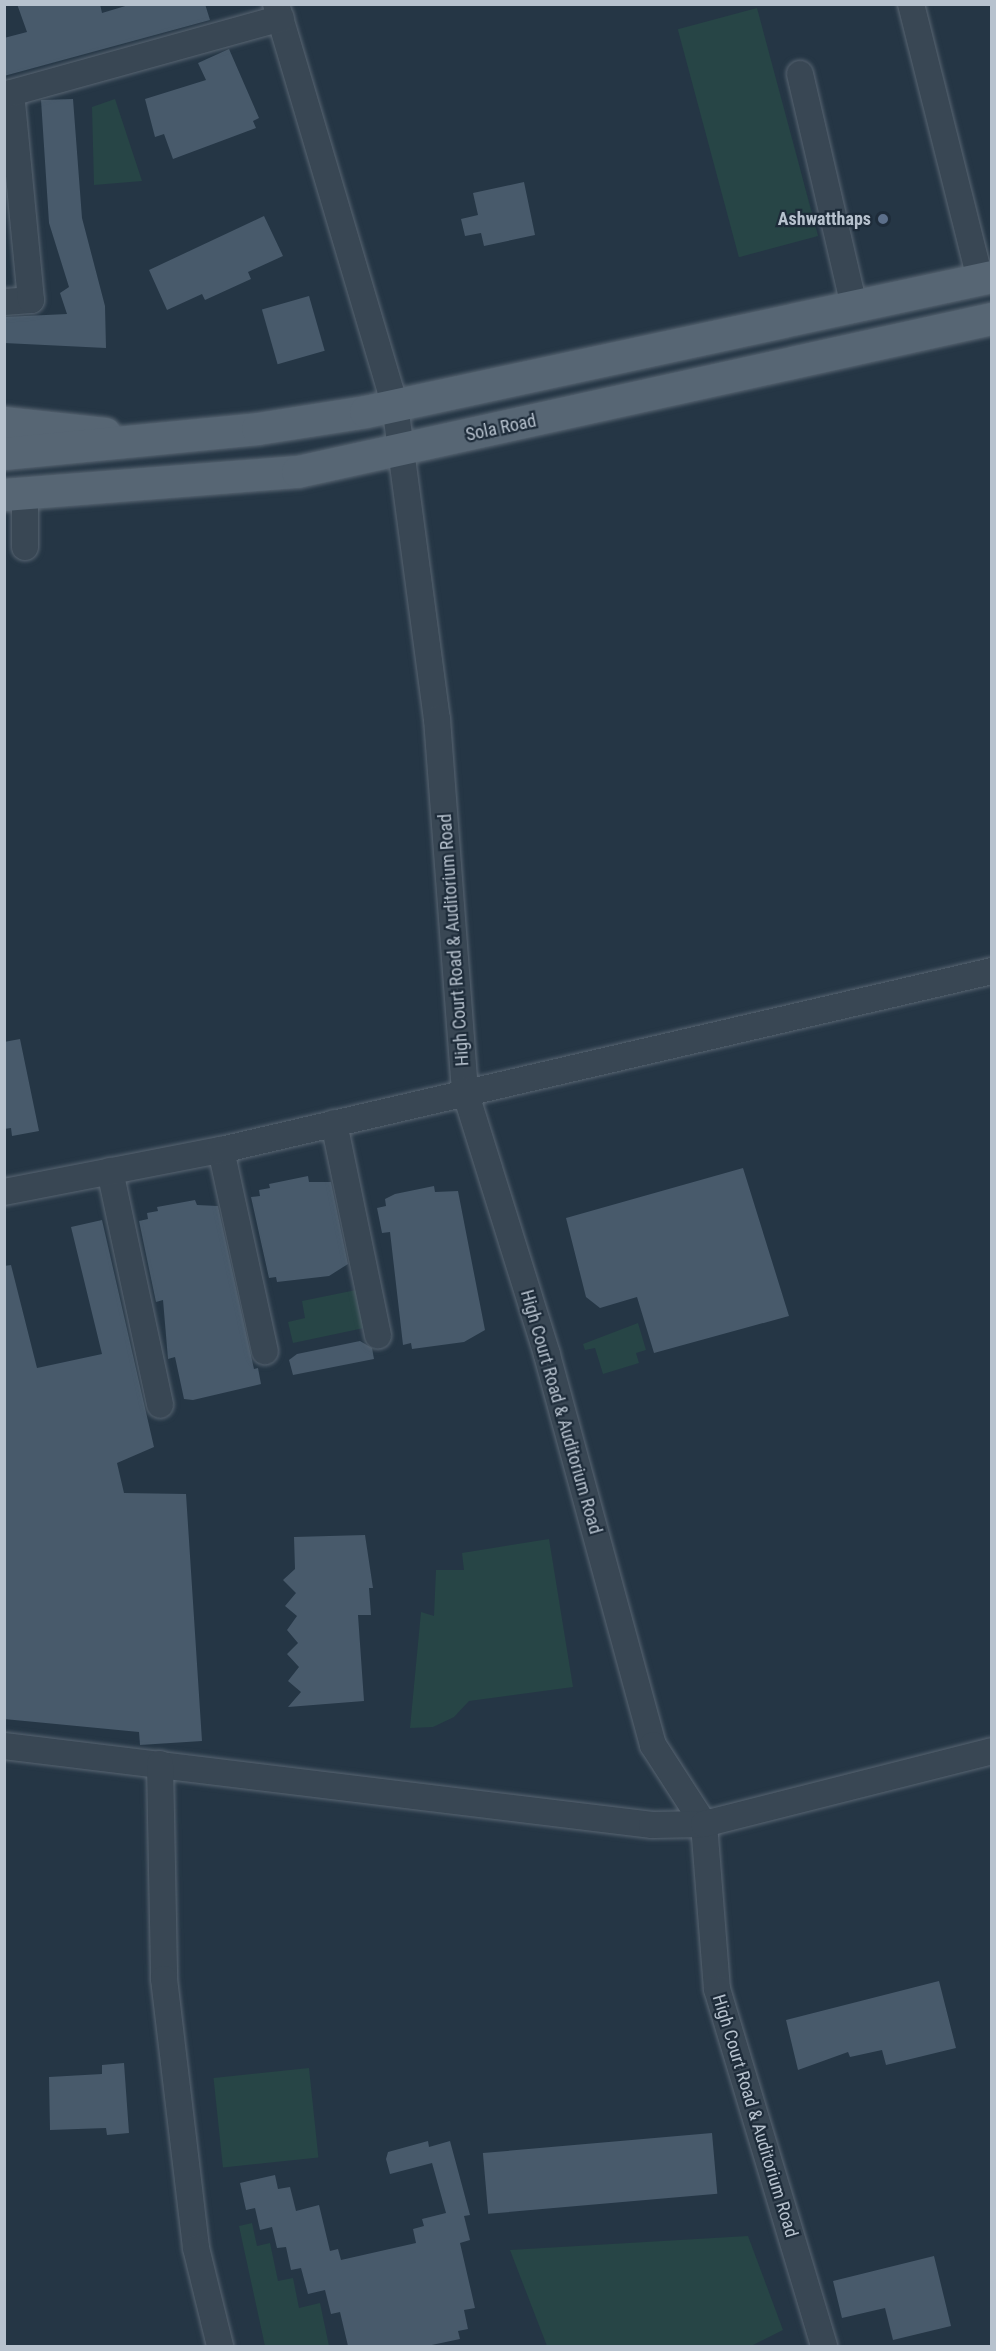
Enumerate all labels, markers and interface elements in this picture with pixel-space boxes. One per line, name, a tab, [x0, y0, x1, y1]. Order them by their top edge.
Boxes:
place label: Ashwatthaps	[778, 208, 871, 230]
marker: Ashwatthaps	[876, 212, 890, 226]
street label: Sola Road	[464, 410, 538, 446]
street label: High Court Road & Auditorium Road	[434, 813, 474, 1067]
street label: High Court Road & Auditorium Road	[516, 1287, 606, 1537]
street label: High Court Road & Auditorium Road	[708, 1992, 802, 2240]

